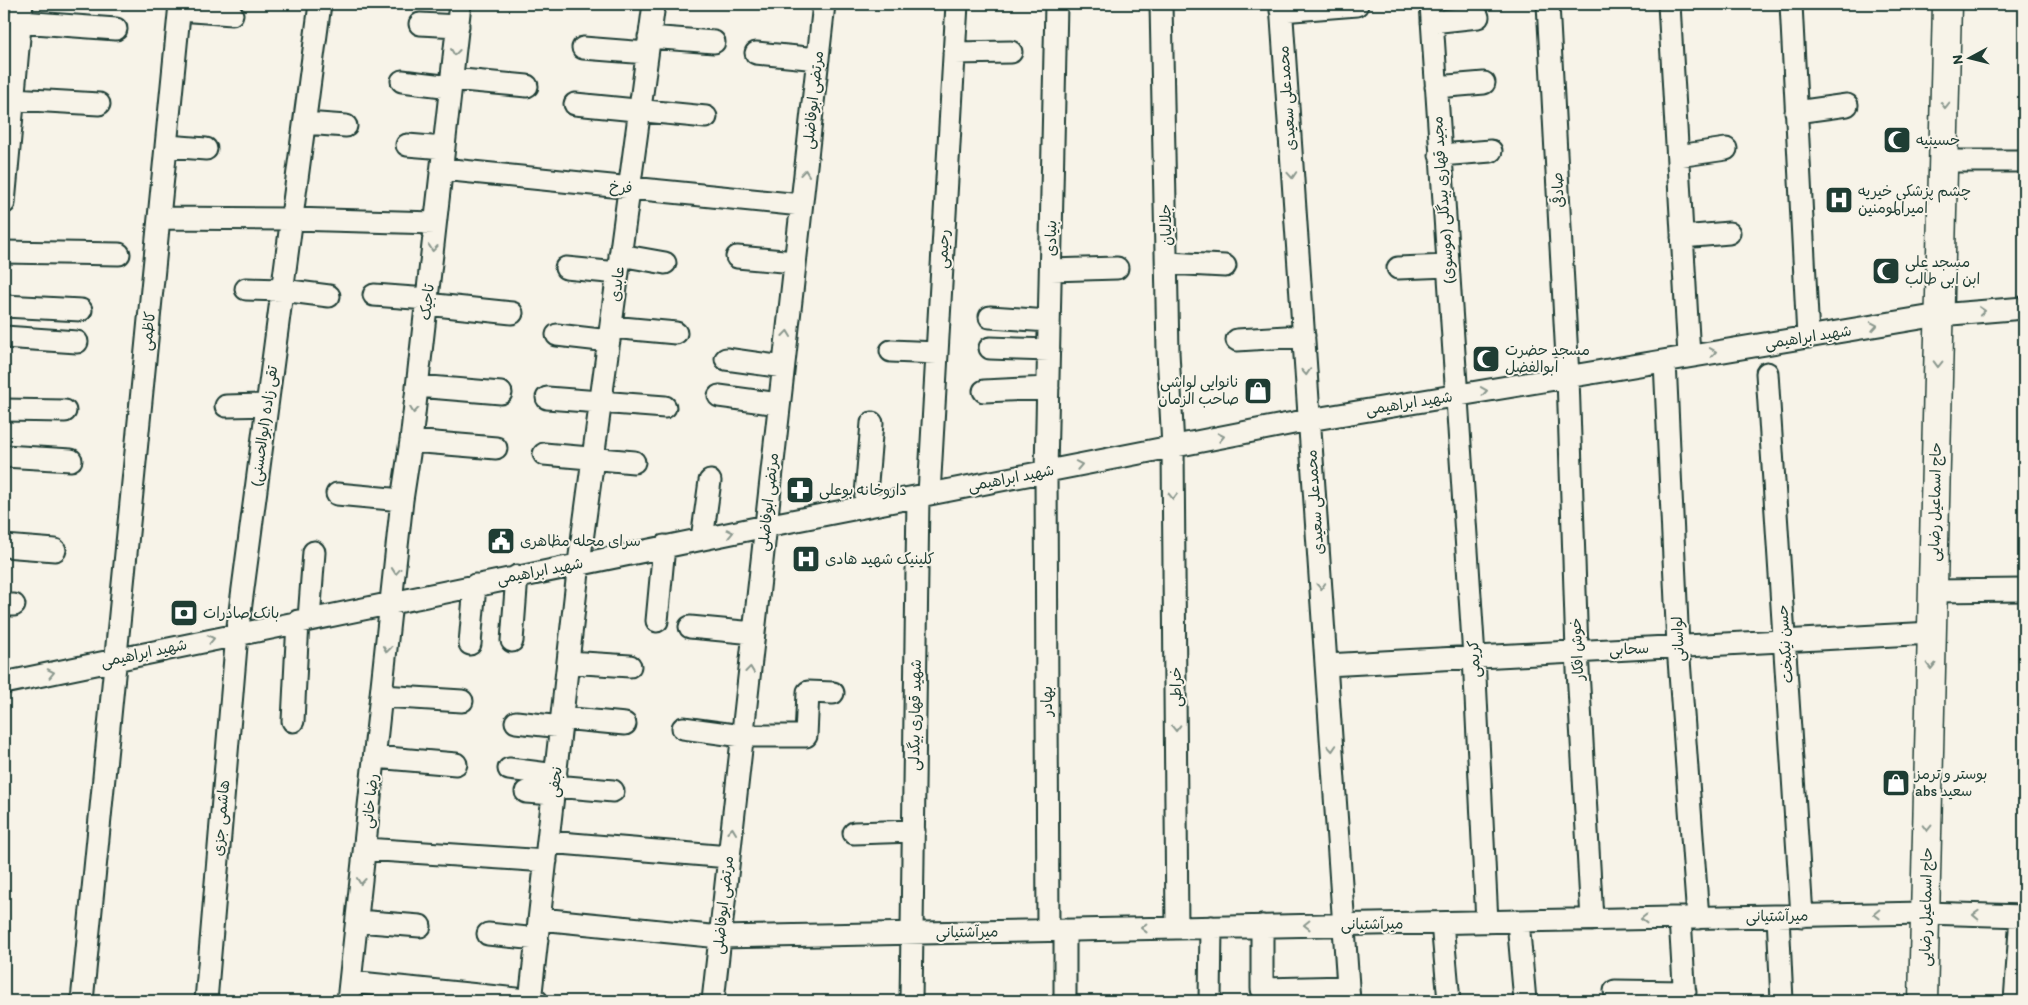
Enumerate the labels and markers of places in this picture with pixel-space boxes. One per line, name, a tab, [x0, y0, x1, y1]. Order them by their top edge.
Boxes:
mosque icon: حسینیه	[1882, 125, 1912, 155]
place label: حسینیه	[1916, 131, 1960, 149]
place label: چشم پزشکی خیریه امیرالمومنین	[1858, 182, 1971, 217]
hospital icon: چشم پزشکی خیریه امیرالمومنین	[1824, 185, 1854, 215]
place label: مسجد علی ابن ابی طالب	[1905, 253, 1980, 289]
mosque icon: مسجد علی ابن ابی طالب	[1871, 256, 1901, 286]
place label: مسجد حضرت ابوالفضل	[1505, 341, 1590, 376]
mosque icon: مسجد حضرت ابوالفضل	[1471, 344, 1501, 374]
place label: نانوایی لواشی صاحب الزمان	[1158, 373, 1239, 408]
shop icon: نانوایی لواشی صاحب الزمان	[1243, 376, 1273, 406]
pharmacy icon: داروخانه بوعلی	[785, 475, 815, 505]
place label: داروخانه بوعلی	[819, 481, 907, 500]
public building icon: سرای محله مظاهری	[486, 526, 516, 556]
place label: سرای محله مظاهری	[520, 532, 641, 550]
hospital icon: کلینیک شهید هادی	[791, 544, 821, 574]
place label: کلینیک شهید هادی	[825, 550, 934, 568]
bank icon: بانک صادرات	[169, 598, 199, 628]
place label: بانک صادرات	[203, 604, 279, 622]
place label: بوستر و ترمز abs سعید	[1913, 765, 1987, 800]
shop icon: بوستر و ترمز abs سعید	[1881, 768, 1911, 798]

